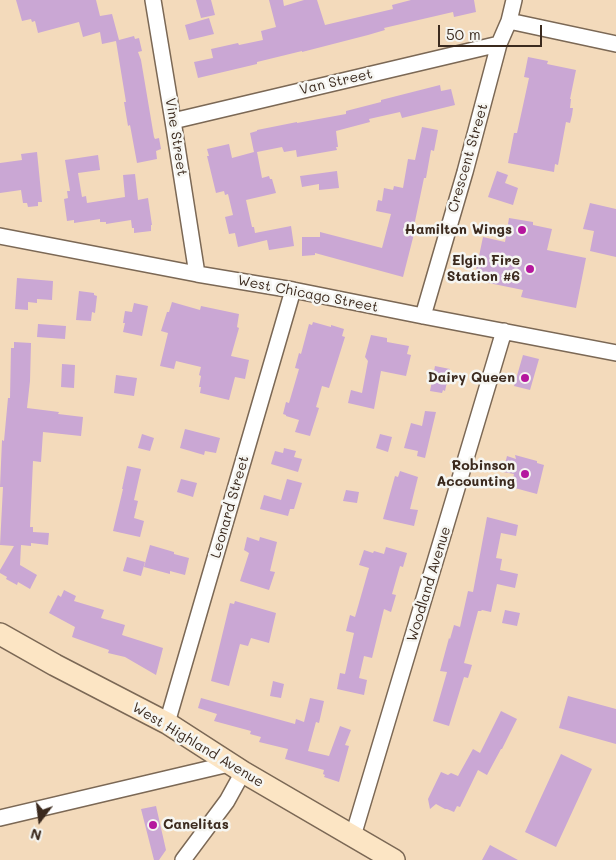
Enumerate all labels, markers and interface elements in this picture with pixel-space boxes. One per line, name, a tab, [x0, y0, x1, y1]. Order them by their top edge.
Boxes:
scale bar	[441, 15, 545, 47]
text: 50 m	[446, 24, 481, 44]
street label: Van Street	[298, 65, 374, 99]
street label: Vine Street	[162, 97, 190, 177]
street label: Crescent Street	[444, 102, 492, 214]
place label: Hamilton Wings	[405, 222, 512, 238]
marker: Hamilton Wings	[516, 224, 528, 236]
place label: Elgin Fire Station #6	[447, 253, 520, 286]
marker: Elgin Fire Station #6	[524, 263, 536, 275]
street label: West Chicago Street	[236, 272, 380, 316]
place label: Dairy Queen	[428, 370, 515, 386]
marker: Dairy Queen	[519, 372, 531, 384]
street label: Leonard Street	[207, 454, 253, 560]
place label: Robinson Accounting	[437, 458, 515, 491]
marker: Robinson Accounting	[519, 468, 531, 480]
street label: Woodland Avenue	[403, 524, 455, 644]
street label: West Highland Avenue	[129, 699, 267, 791]
north arrow	[15, 795, 65, 845]
place label: Canelitas	[163, 817, 229, 833]
marker: Canelitas	[147, 819, 159, 831]
text: N	[28, 824, 44, 846]

